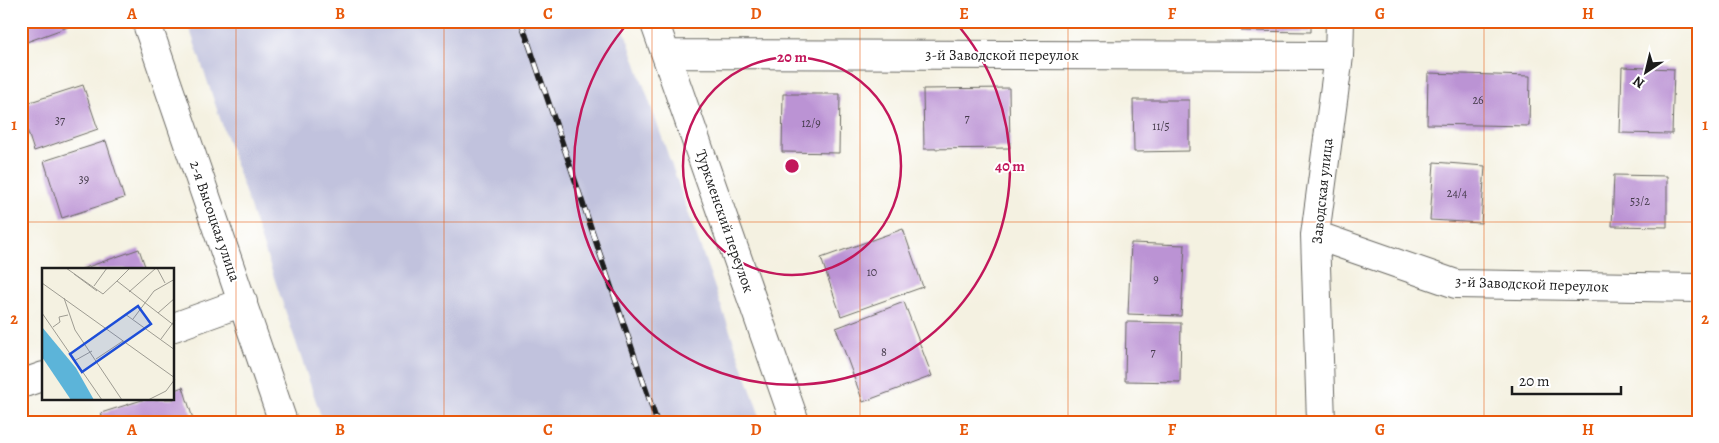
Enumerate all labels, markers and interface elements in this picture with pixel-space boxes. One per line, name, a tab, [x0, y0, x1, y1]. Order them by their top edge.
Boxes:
text: A	[126, 3, 138, 25]
text: B	[335, 3, 345, 25]
text: C	[543, 3, 553, 25]
text: D	[750, 3, 762, 25]
text: E	[959, 3, 969, 25]
text: F	[1168, 3, 1177, 25]
text: G	[1375, 3, 1385, 25]
text: H	[1582, 3, 1594, 25]
street label: 3-й Заводской переулок	[925, 45, 1079, 65]
text: 20 m	[777, 47, 807, 67]
north arrow	[1622, 48, 1672, 98]
text: N	[1629, 72, 1648, 93]
house number: 26	[1472, 92, 1484, 108]
house number: 7	[964, 110, 970, 126]
house number: 37	[55, 112, 66, 128]
text: 1	[11, 114, 17, 136]
text: 1	[1702, 114, 1708, 136]
house number: 12/9	[801, 115, 821, 131]
house number: 11/5	[1152, 118, 1170, 134]
street label: Заводская улица	[1306, 137, 1338, 245]
street label: Туркменский переулок	[691, 147, 759, 295]
text: 40 m	[995, 156, 1025, 176]
centre of rings	[783, 157, 801, 175]
street label: 2-я Высоцкая улица	[185, 158, 245, 284]
house number: 39	[79, 171, 89, 187]
house number: 24/4	[1447, 185, 1468, 201]
house number: 53/2	[1630, 193, 1650, 209]
house number: 10	[867, 264, 877, 280]
inset map	[42, 268, 175, 400]
house number: 9	[1153, 271, 1159, 287]
street label: 3-й Заводской переулок	[1455, 271, 1609, 297]
text: 2	[10, 308, 18, 330]
text: 2	[1701, 308, 1709, 330]
house number: 8	[881, 344, 887, 360]
house number: 7	[1150, 344, 1156, 360]
scale bar	[1512, 363, 1620, 395]
text: 20 m	[1519, 371, 1550, 391]
text: A	[126, 419, 138, 441]
text: B	[335, 419, 345, 441]
text: C	[543, 419, 553, 441]
text: D	[750, 419, 762, 441]
text: E	[959, 419, 969, 441]
text: F	[1168, 419, 1177, 441]
text: G	[1375, 419, 1385, 441]
text: H	[1582, 419, 1594, 441]

